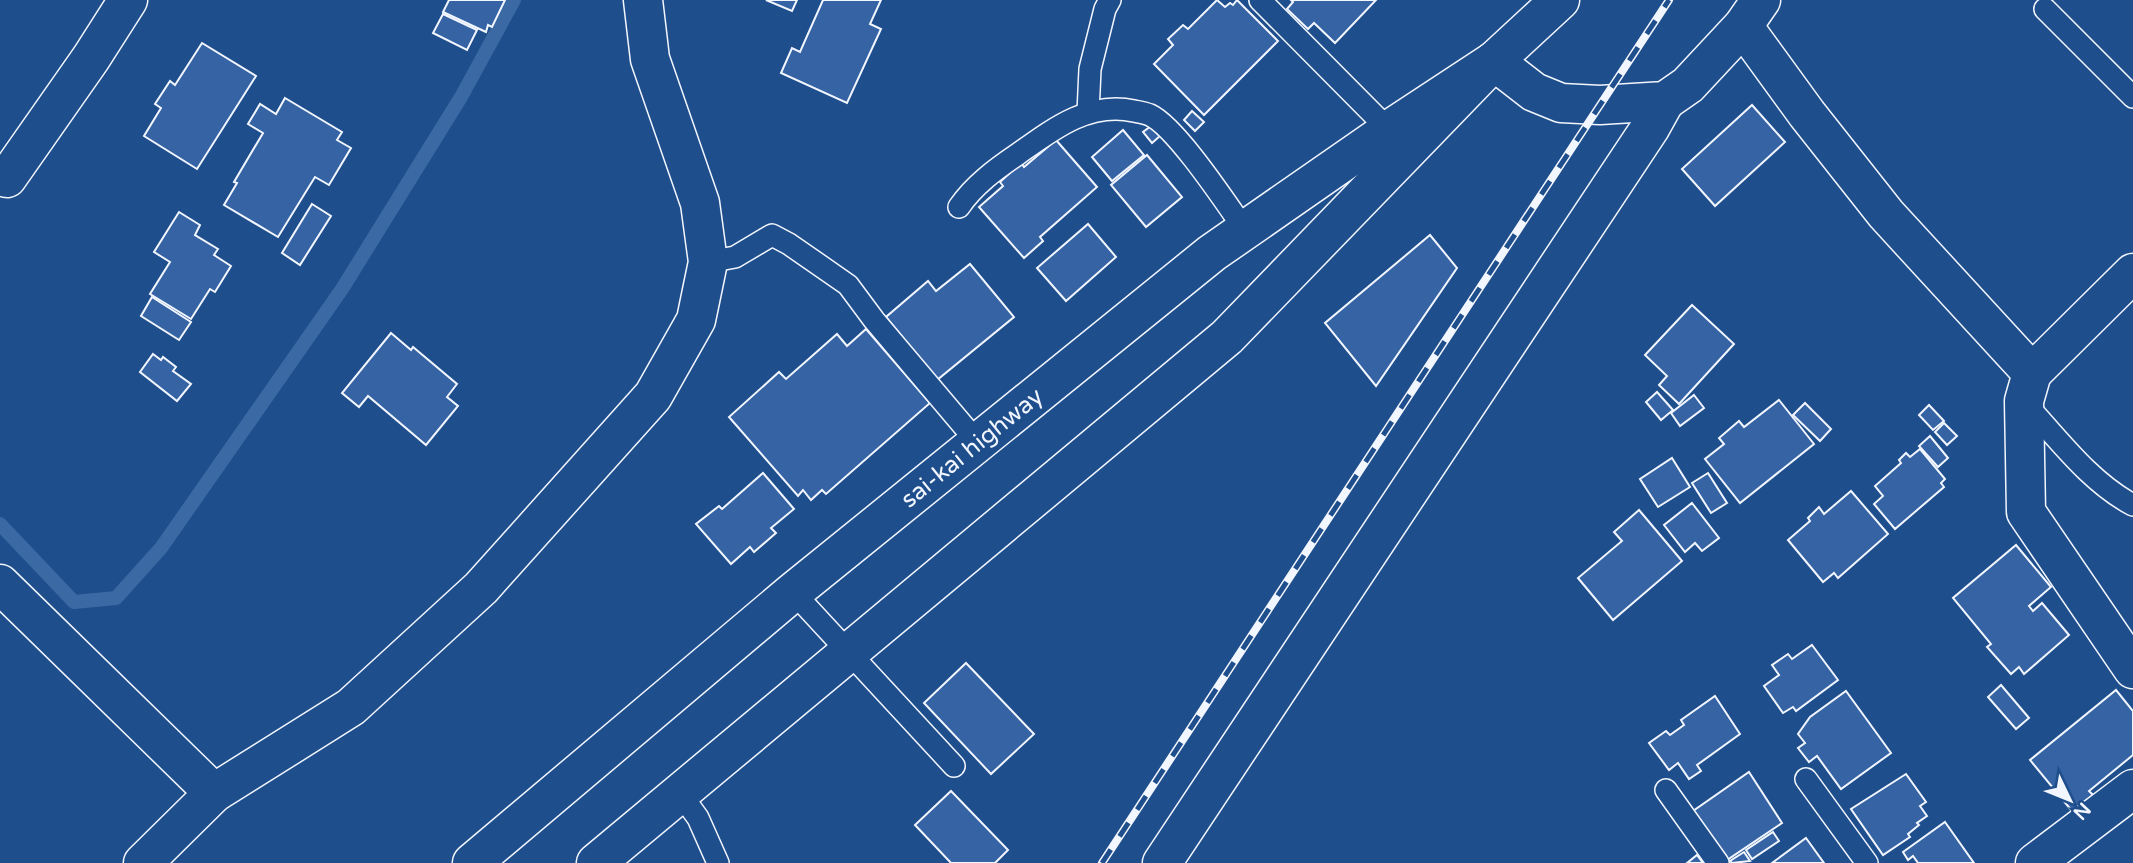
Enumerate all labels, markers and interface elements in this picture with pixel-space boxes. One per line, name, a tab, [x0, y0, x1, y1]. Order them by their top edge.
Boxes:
street label: sai-kai highway	[895, 382, 1049, 514]
north arrow	[2035, 765, 2105, 835]
text: N	[2068, 798, 2095, 824]

